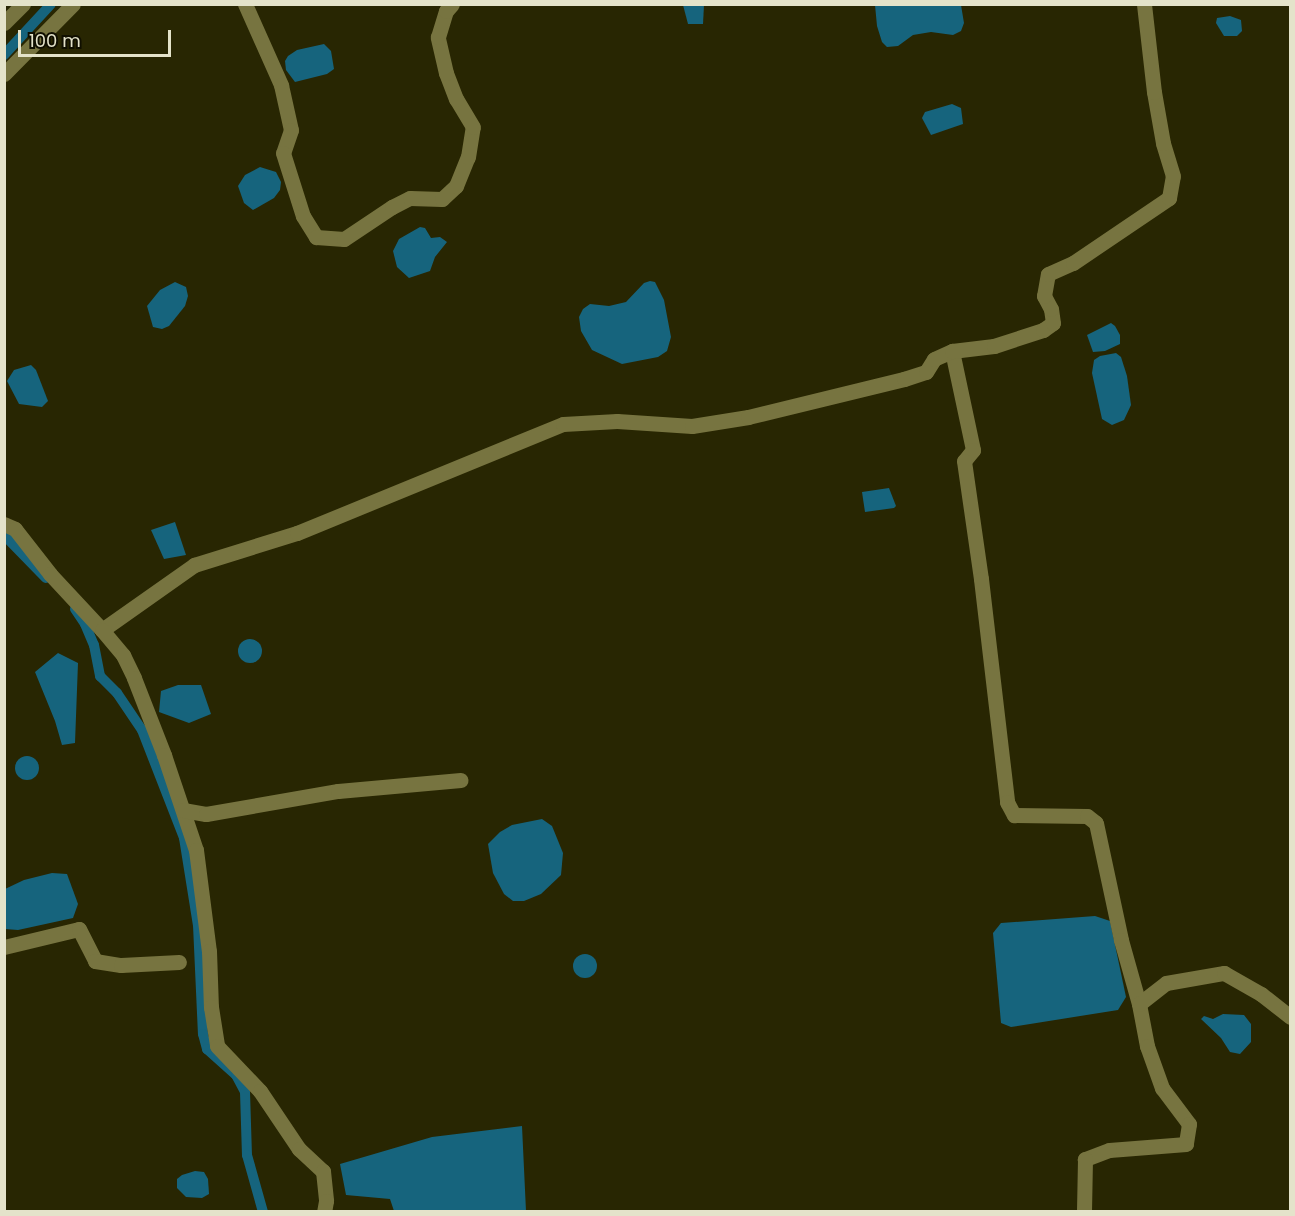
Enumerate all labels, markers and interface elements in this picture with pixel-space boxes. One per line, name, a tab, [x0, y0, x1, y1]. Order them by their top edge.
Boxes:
scale bar	[21, 18, 174, 56]
text: 100 m	[29, 28, 81, 53]

